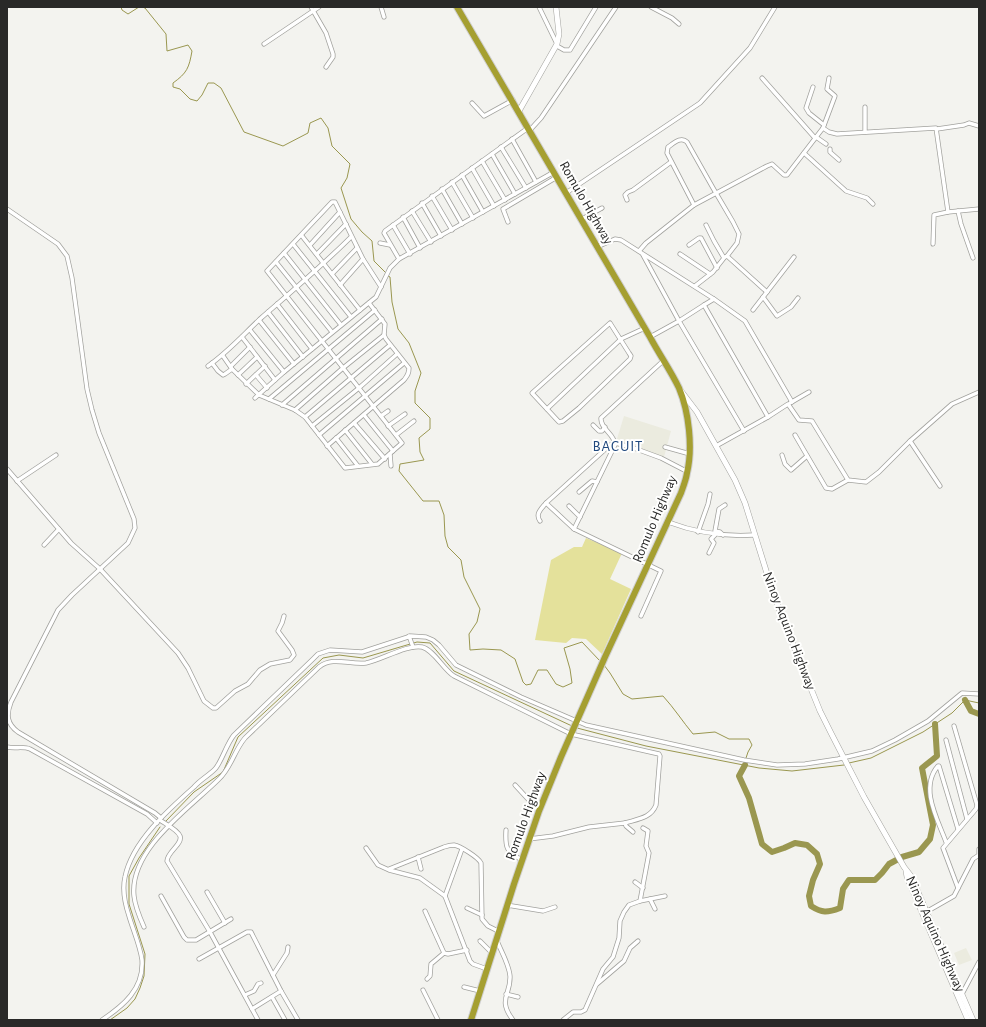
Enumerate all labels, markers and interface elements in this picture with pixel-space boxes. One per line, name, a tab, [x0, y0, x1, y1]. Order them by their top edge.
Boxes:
street label: Romulo Highway	[557, 159, 615, 247]
district label: BACUIT	[593, 439, 643, 454]
street label: Romulo Highway	[630, 473, 680, 565]
street label: Ninoy Aquino Highway	[760, 570, 818, 692]
street label: Romulo Highway	[503, 770, 549, 862]
street label: Ninoy Aquino Highway	[903, 874, 967, 994]

